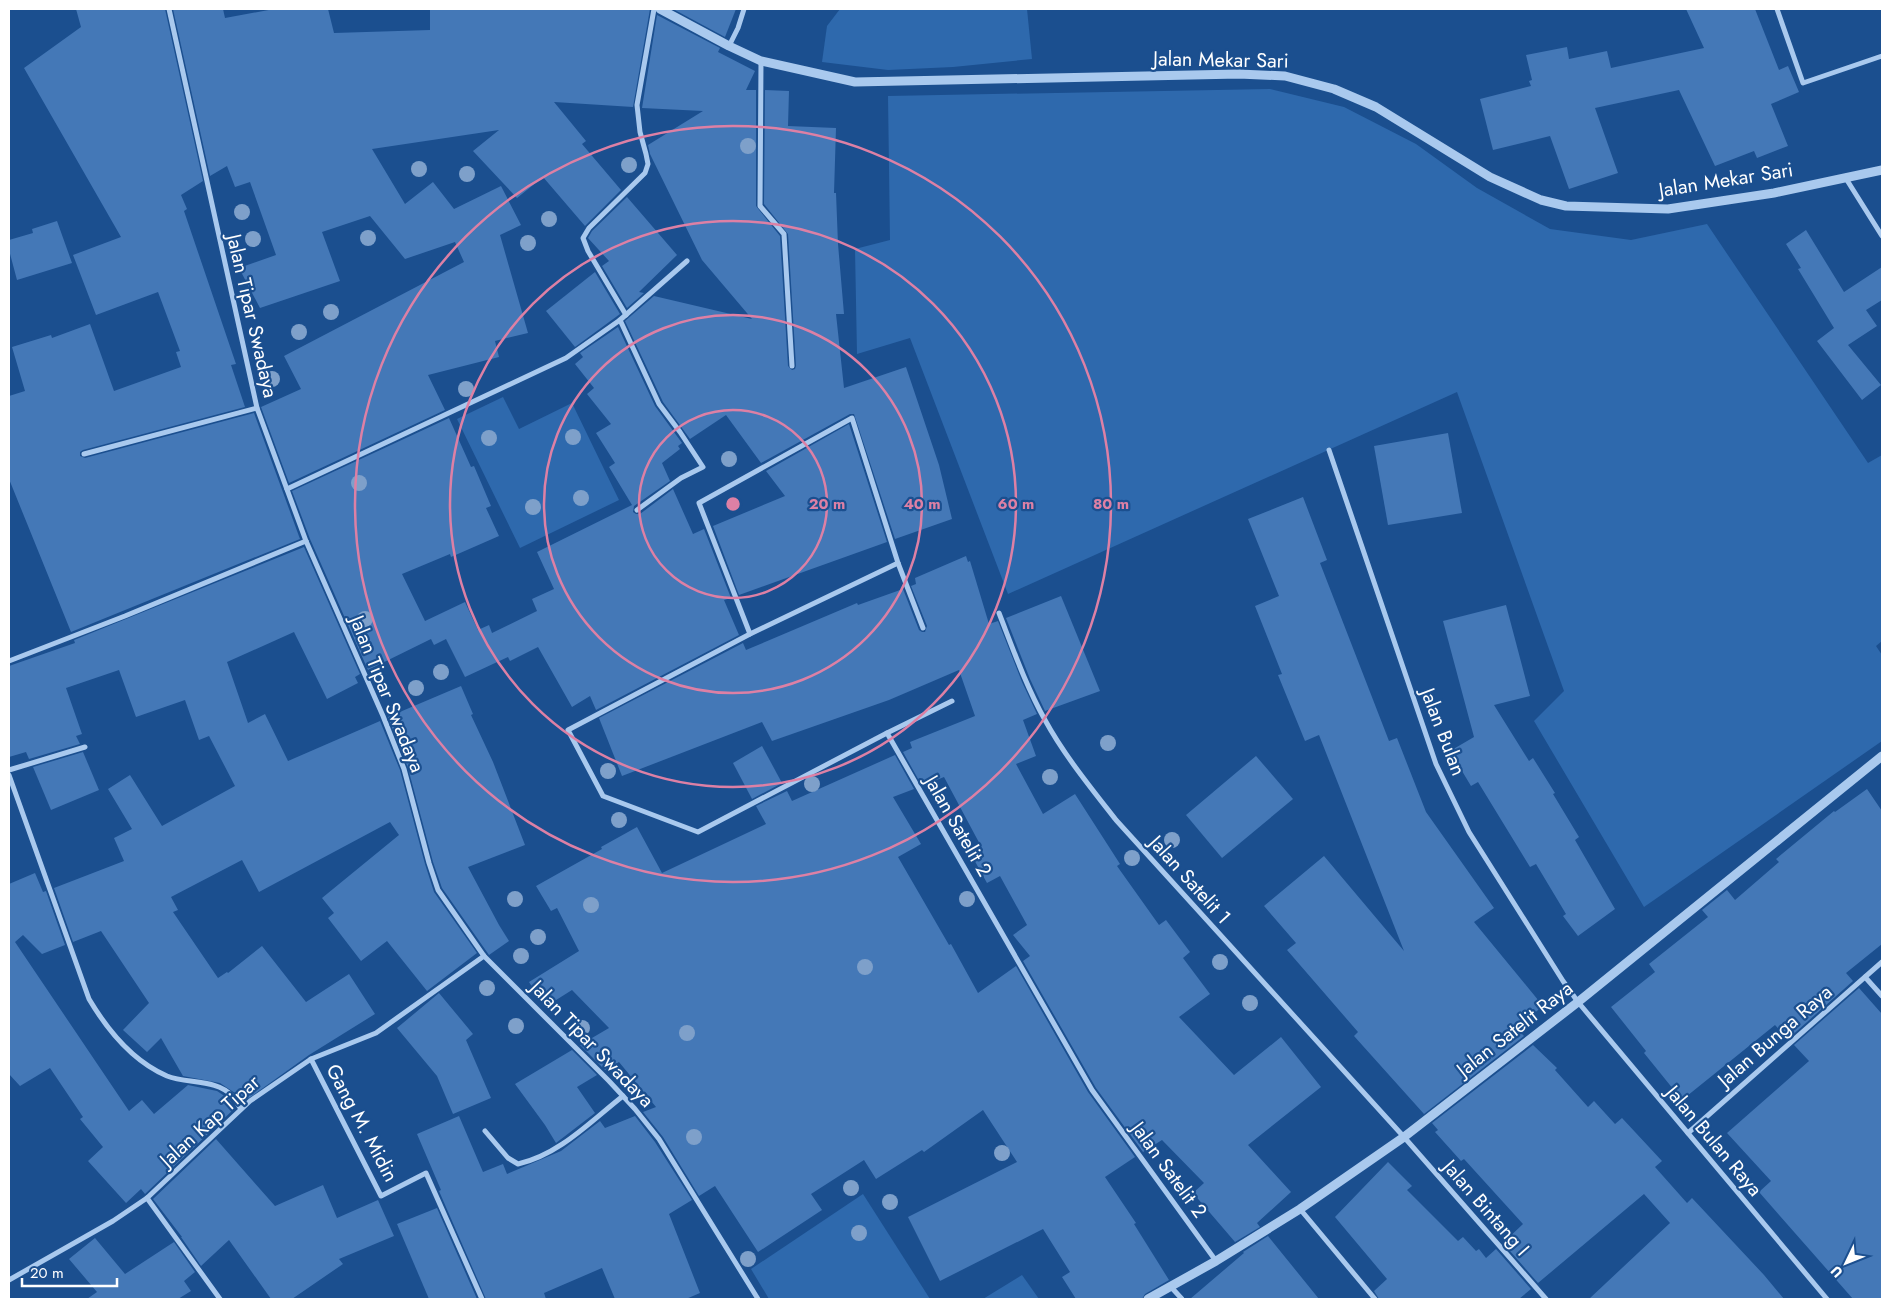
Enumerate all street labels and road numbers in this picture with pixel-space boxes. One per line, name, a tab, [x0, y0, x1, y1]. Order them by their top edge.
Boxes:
street label: Jalan Mekar Sari	[1150, 44, 1289, 76]
street label: Jalan Mekar Sari	[1654, 155, 1795, 205]
street label: Jalan Tipar Swadaya	[218, 228, 285, 401]
street label: Jalan Tipar Swadaya	[341, 608, 432, 777]
street label: Jalan Bulan	[1412, 681, 1473, 780]
street label: Jalan Satelit 2	[916, 767, 999, 882]
street label: Jalan Satelit 1	[1140, 827, 1238, 931]
street label: Jalan Tipar Swadaya	[521, 972, 660, 1114]
street label: Jalan Satelit Raya	[1448, 974, 1579, 1086]
street label: Jalan Bunga Raya	[1709, 978, 1839, 1096]
street label: Gang M. Midin	[319, 1059, 405, 1187]
street label: Jalan Kap Tipar	[151, 1068, 267, 1176]
street label: Jalan Bulan Raya	[1657, 1077, 1769, 1203]
street label: Jalan Satelit 2	[1122, 1113, 1214, 1224]
street label: Jalan Bintang I	[1434, 1151, 1536, 1263]

